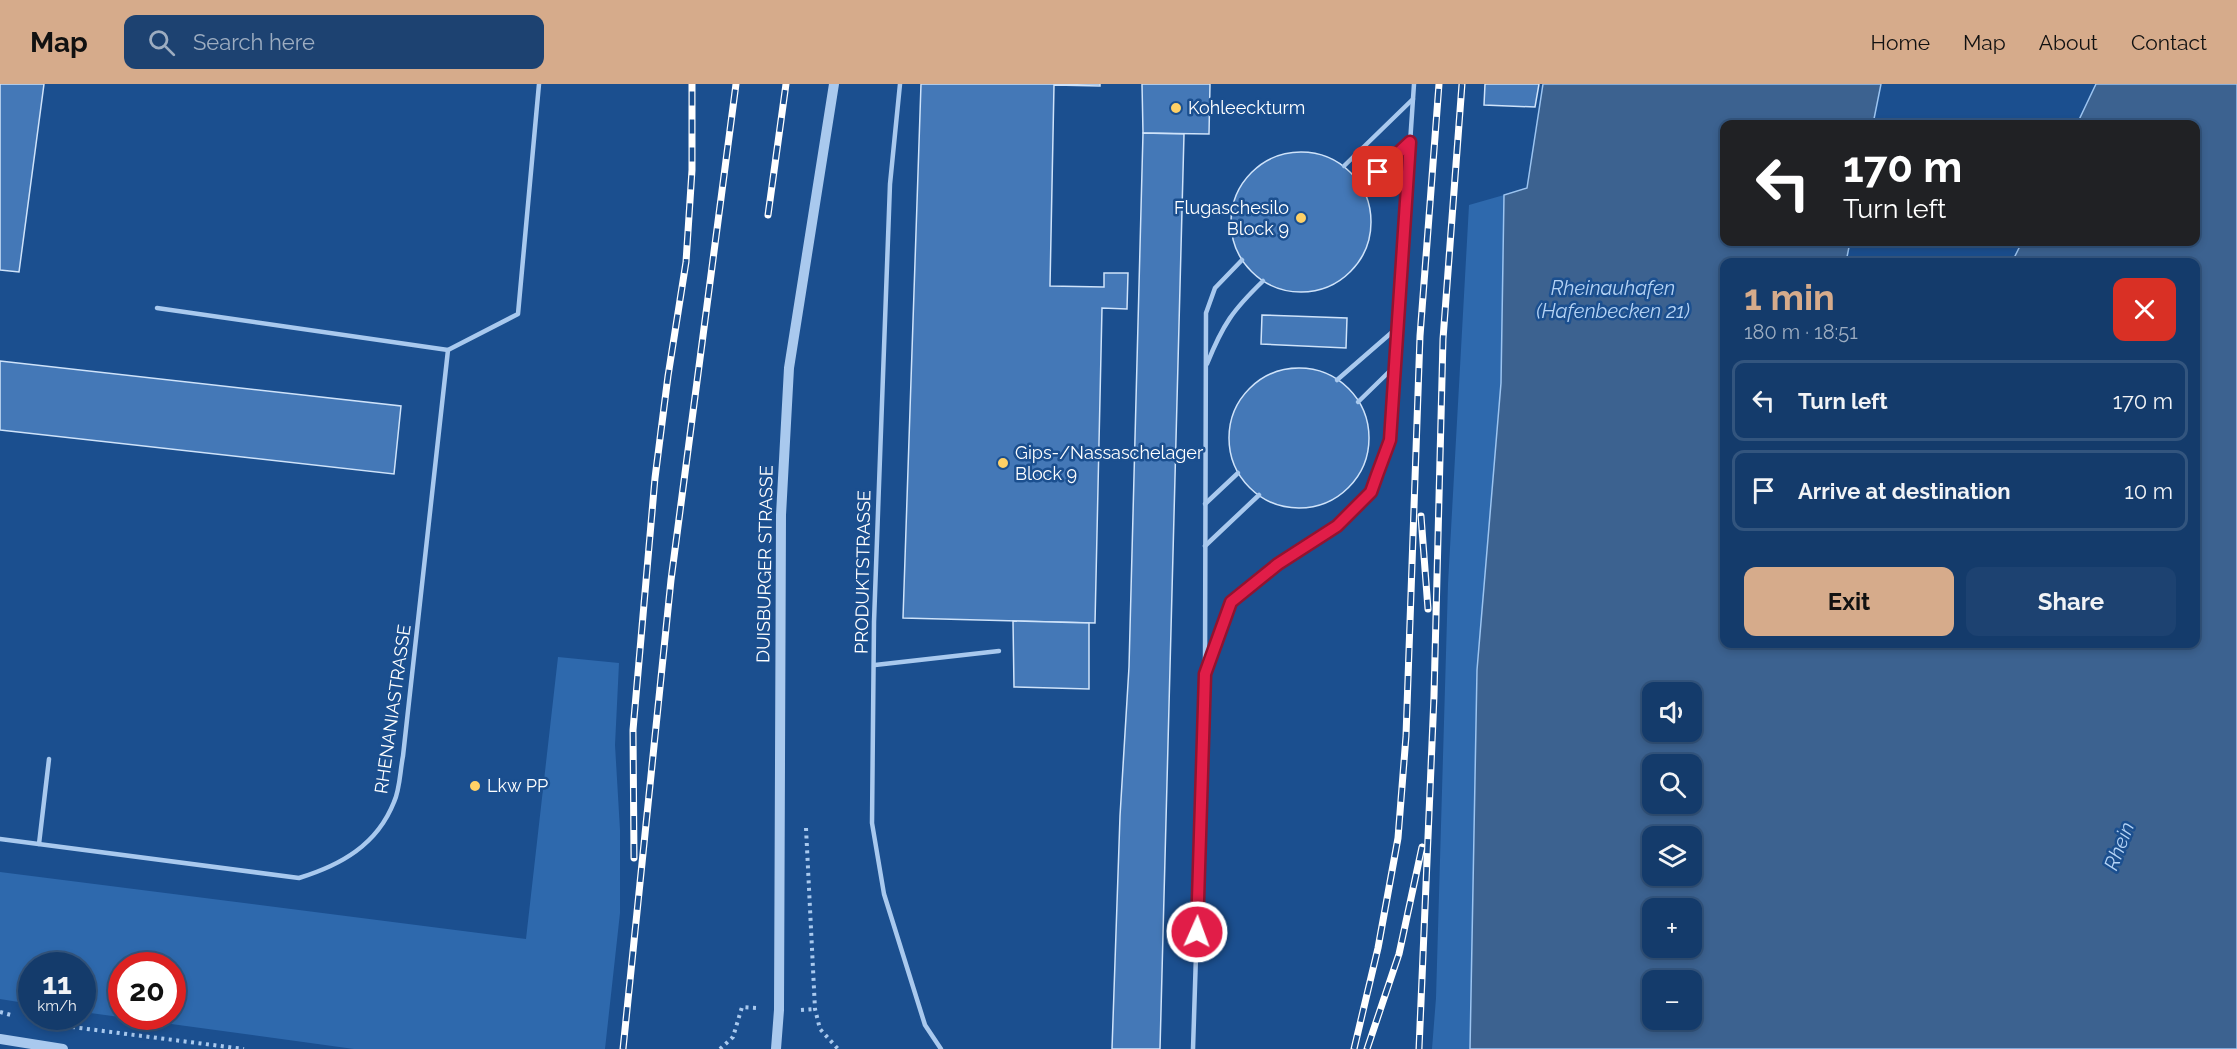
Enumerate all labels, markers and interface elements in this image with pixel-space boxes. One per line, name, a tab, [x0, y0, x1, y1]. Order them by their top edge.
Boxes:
search box	[124, 15, 544, 69]
text: Map	[30, 26, 88, 59]
icon: search	[145, 26, 178, 59]
text: Search here	[193, 29, 315, 55]
text: Home	[1871, 30, 1930, 55]
text: Map	[1963, 30, 2006, 55]
text: About	[2039, 30, 2098, 55]
text: Contact	[2131, 30, 2207, 55]
place label: Kohleeckturm	[1188, 97, 1305, 118]
marker: Kohleeckturm	[1169, 101, 1183, 115]
text: 170 m	[1843, 143, 1962, 192]
icon: left	[1744, 144, 1822, 222]
pin	[1352, 146, 1403, 197]
icon: arrive	[1361, 155, 1394, 188]
text: Turn left	[1843, 193, 1946, 224]
place label: Flugaschesilo Block 9	[1174, 197, 1289, 239]
marker: Flugaschesilo Block 9	[1294, 211, 1308, 225]
water label: Rheinauhafen (Hafenbecken 21)	[1536, 276, 1690, 323]
text: 1 min	[1744, 276, 1835, 318]
button: close	[2113, 278, 2176, 341]
text: 180 m · 18:51	[1744, 320, 1858, 344]
icon: left	[1747, 384, 1780, 417]
text: Turn left	[1798, 388, 1888, 414]
text: 170 m	[2113, 388, 2173, 414]
place label: Gips-/Nassaschelager Block 9	[1015, 442, 1204, 484]
marker: Gips-/Nassaschelager Block 9	[996, 456, 1010, 470]
street label: DUISBURGER STRASSE	[752, 465, 777, 663]
icon: arrive	[1747, 474, 1780, 507]
text: Arrive at destination	[1798, 478, 2011, 504]
text: 10 m	[2124, 478, 2173, 504]
street label: PRODUKTSTRASSE	[851, 490, 874, 654]
button: Exit	[1744, 567, 1954, 636]
button: Share	[1966, 567, 2176, 636]
street label: RHENANIASTRASSE	[370, 623, 415, 795]
map controls	[1642, 682, 1702, 1030]
button: sound	[1642, 682, 1702, 742]
button: search	[1642, 754, 1702, 814]
place label: Lkw PP	[487, 775, 548, 796]
marker: Lkw PP	[468, 779, 482, 793]
water label: Rhein	[2099, 818, 2139, 874]
button: layers	[1642, 826, 1702, 886]
button: +	[1642, 898, 1702, 958]
position arrow	[1165, 900, 1229, 964]
speed limit sign: 20	[108, 952, 186, 1030]
text: 11	[42, 966, 72, 1001]
button: −	[1642, 970, 1702, 1030]
text: km/h	[37, 997, 77, 1015]

